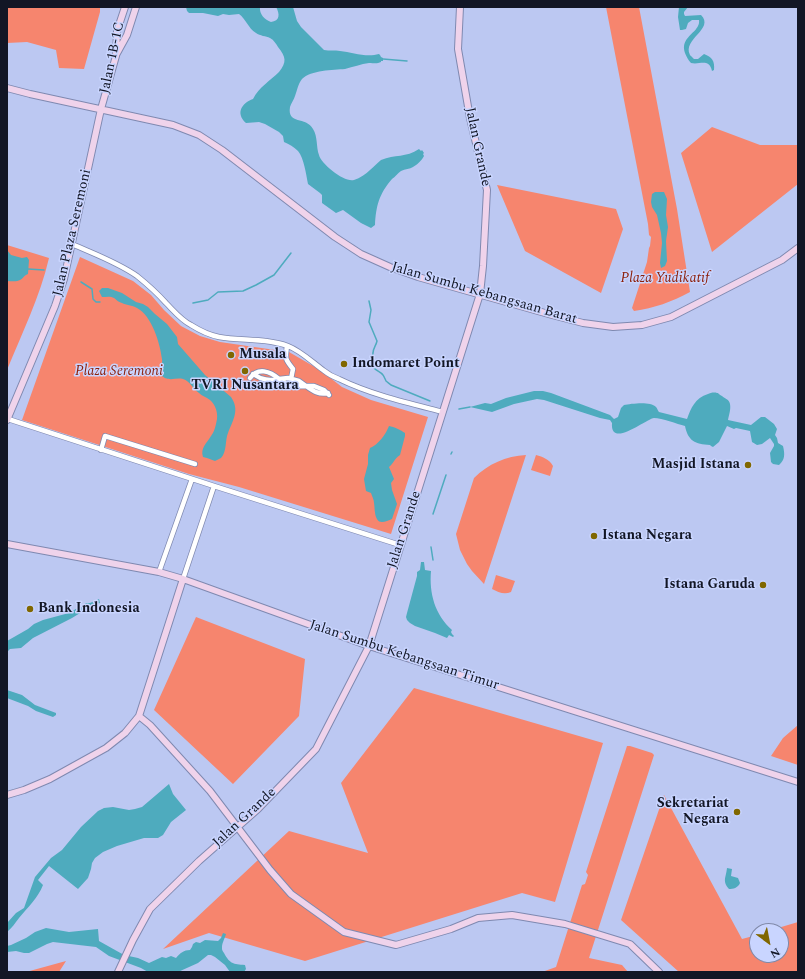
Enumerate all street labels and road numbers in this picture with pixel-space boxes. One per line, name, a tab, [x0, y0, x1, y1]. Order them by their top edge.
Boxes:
street label: Jalan 1B-1C	[97, 21, 129, 95]
street label: Jalan Grande	[460, 106, 494, 188]
street label: Jalan Plaza Seremoni	[50, 168, 96, 298]
street label: Jalan Sumbu Kebangsaan Barat	[389, 259, 579, 329]
street label: Jalan Grande	[385, 489, 425, 571]
street label: Jalan Sumbu Kebangsaan Timur	[307, 617, 501, 695]
street label: Jalan Grande	[210, 784, 280, 852]

